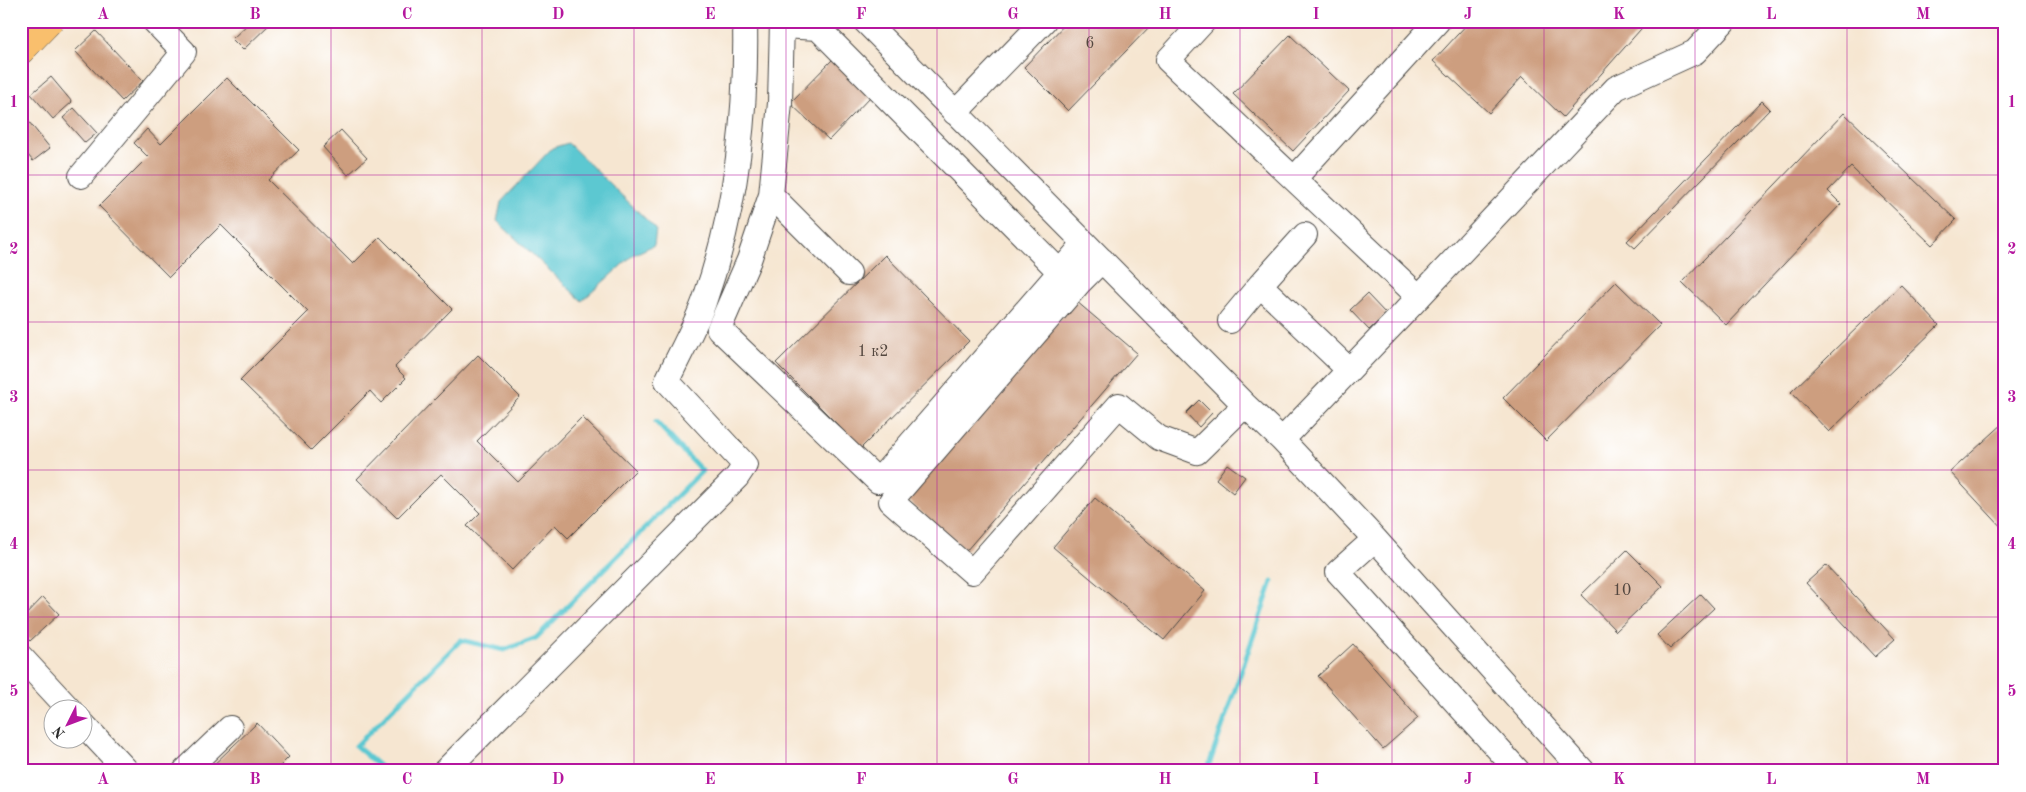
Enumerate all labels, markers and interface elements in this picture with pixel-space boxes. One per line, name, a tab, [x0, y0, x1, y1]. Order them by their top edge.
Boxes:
text: A	[97, 7, 109, 23]
text: B	[249, 7, 261, 23]
text: C	[402, 7, 412, 23]
text: D	[552, 7, 564, 23]
text: E	[704, 7, 716, 23]
text: F	[856, 7, 867, 23]
text: G	[1007, 7, 1019, 23]
text: H	[1158, 7, 1172, 23]
text: I	[1312, 7, 1320, 23]
text: J	[1464, 7, 1473, 23]
text: K	[1613, 7, 1625, 23]
text: L	[1766, 7, 1777, 23]
text: M	[1916, 7, 1930, 23]
house number: 6	[1085, 36, 1095, 52]
text: 1	[9, 95, 19, 111]
text: 1	[2007, 95, 2017, 111]
text: 2	[9, 242, 19, 258]
text: 2	[2007, 242, 2017, 258]
house number: 1 к2	[857, 344, 889, 360]
text: 3	[9, 390, 19, 406]
text: 3	[2007, 390, 2017, 406]
text: 4	[9, 537, 19, 553]
text: 4	[2007, 537, 2017, 553]
house number: 10	[1613, 583, 1631, 599]
text: 5	[9, 684, 19, 700]
text: 5	[2007, 684, 2017, 700]
north arrow	[42, 700, 92, 750]
text: N	[50, 723, 68, 741]
text: A	[97, 772, 109, 788]
text: B	[249, 772, 261, 788]
text: C	[402, 772, 412, 788]
text: D	[552, 772, 564, 788]
text: E	[704, 772, 716, 788]
text: F	[856, 772, 867, 788]
text: G	[1007, 772, 1019, 788]
text: H	[1158, 772, 1172, 788]
text: I	[1312, 772, 1320, 788]
text: J	[1464, 772, 1473, 788]
text: K	[1613, 772, 1625, 788]
text: L	[1766, 772, 1777, 788]
text: M	[1916, 772, 1930, 788]

